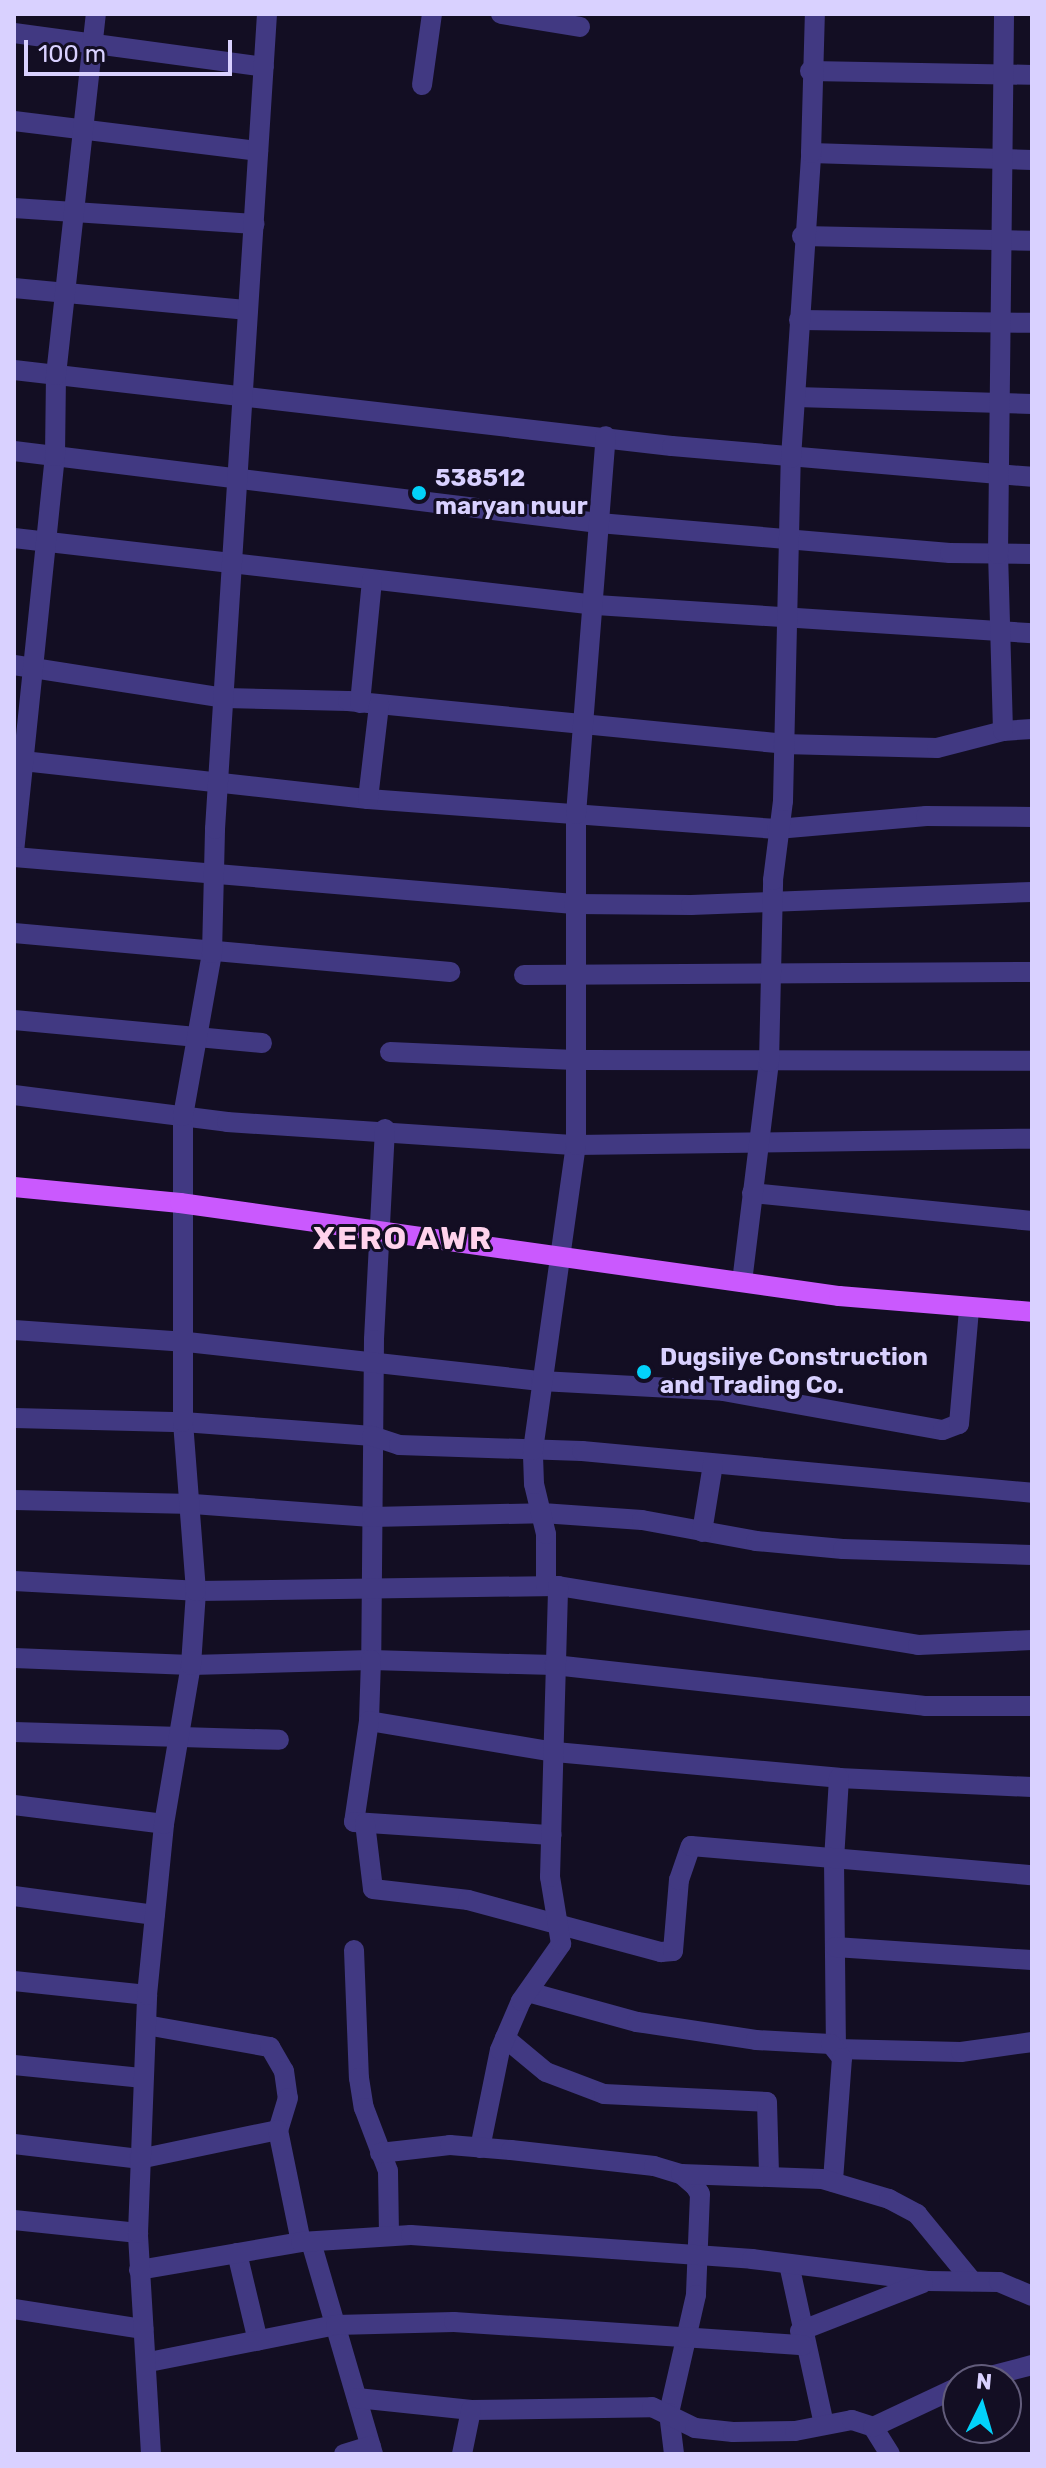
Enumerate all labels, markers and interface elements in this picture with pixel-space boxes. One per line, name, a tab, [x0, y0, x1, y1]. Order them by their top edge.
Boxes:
scale bar	[28, 24, 236, 74]
text: 100 m	[38, 40, 106, 68]
place label: 538512 maryan nuur	[435, 465, 588, 521]
marker: 538512 maryan nuur	[410, 484, 428, 502]
district label: XERO AWR	[313, 1219, 493, 1257]
place label: Dugsiiye Construction and Trading Co.	[660, 1344, 928, 1400]
marker: Dugsiiye Construction and Trading Co.	[635, 1363, 653, 1381]
north arrow	[942, 2364, 1022, 2444]
text: N	[975, 2367, 993, 2396]

